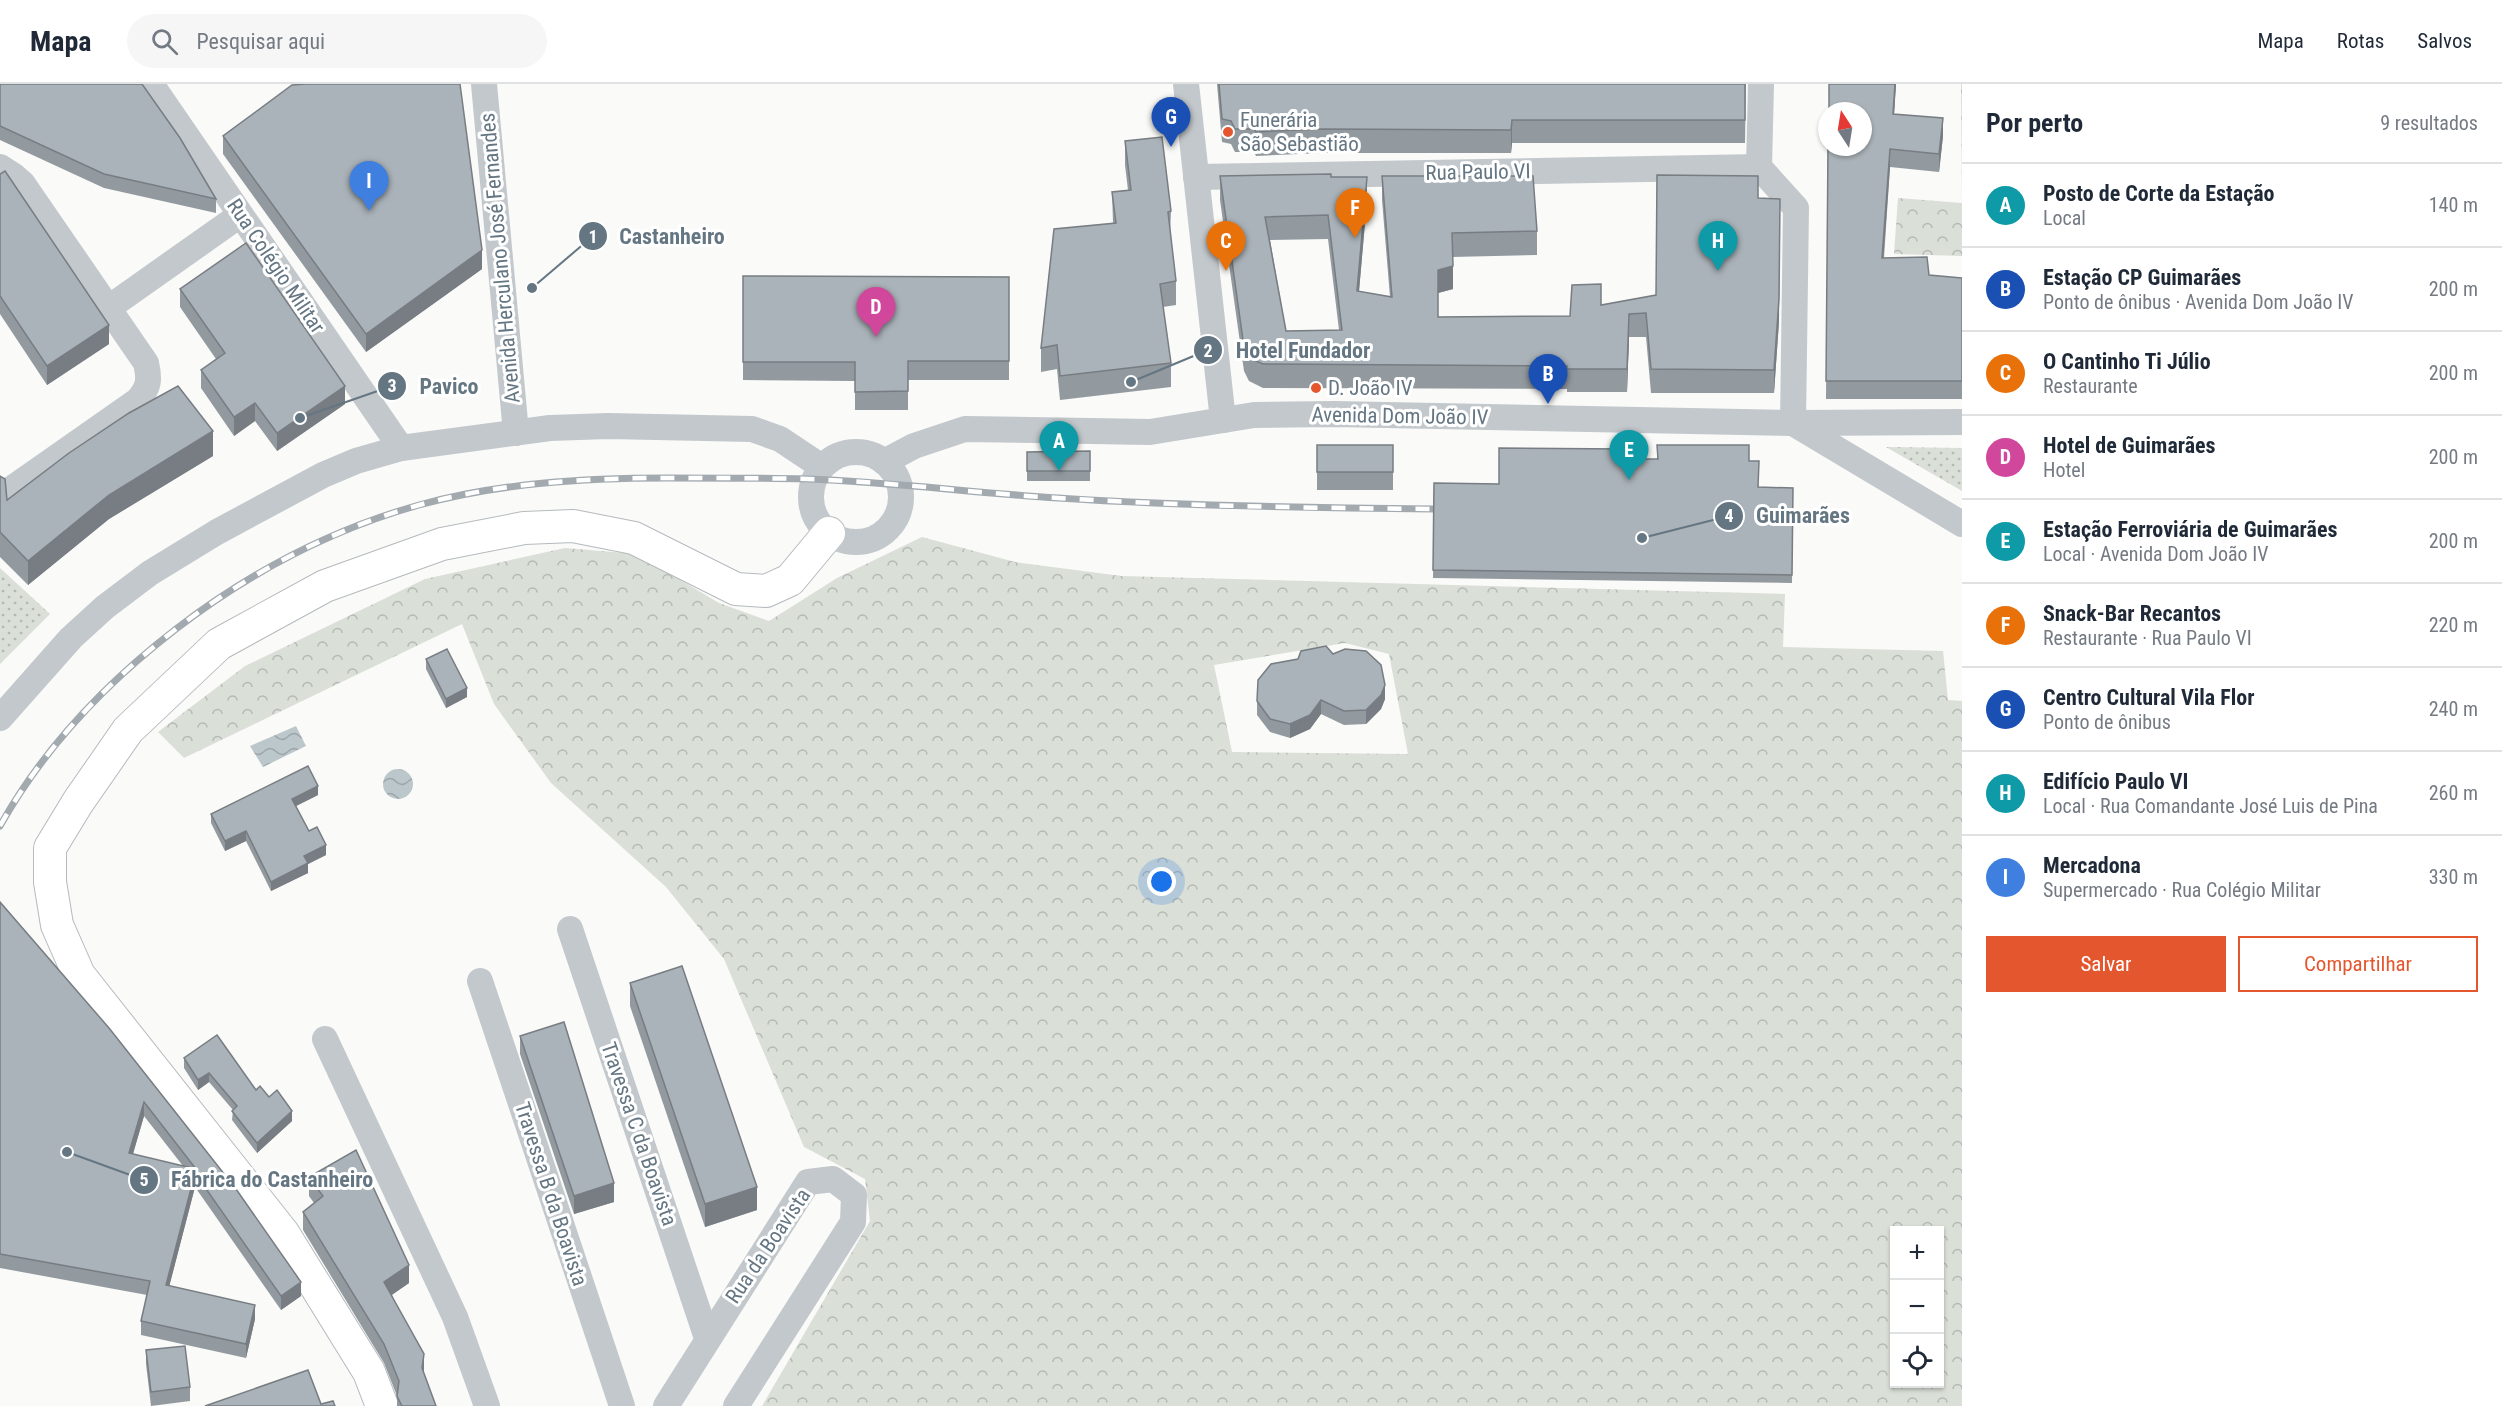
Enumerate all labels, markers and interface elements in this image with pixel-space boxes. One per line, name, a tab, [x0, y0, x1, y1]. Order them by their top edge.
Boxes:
search box	[127, 14, 547, 68]
text: Mapa	[30, 25, 91, 58]
icon: search	[148, 25, 181, 58]
text: Pesquisar aqui	[196, 29, 325, 54]
text: Mapa	[2257, 29, 2304, 53]
text: Rotas	[2337, 29, 2384, 53]
text: Salvos	[2417, 29, 2472, 53]
pin: G	[1152, 98, 1190, 147]
north arrow	[1818, 102, 1872, 156]
place label: Funerária São Sebastião	[1240, 108, 1359, 156]
text: Por perto	[1986, 108, 2083, 138]
text: 9 resultados	[2380, 111, 2478, 135]
street label: Avenida Herculano José Fernandes	[475, 112, 525, 404]
marker: Funerária São Sebastião	[1221, 125, 1235, 139]
street label: Rua Paulo VI	[1425, 159, 1531, 185]
pin: I	[350, 162, 388, 211]
text: Posto de Corte da Estação	[2043, 181, 2275, 206]
pin: F	[1336, 188, 1374, 238]
text: A	[2000, 193, 2011, 217]
text: 140 m	[2429, 193, 2478, 217]
street label: Rua Colégio Militar	[222, 194, 330, 338]
text: Local	[2043, 206, 2086, 230]
callout: Castanheiro	[578, 216, 737, 256]
pin: C	[1206, 222, 1246, 271]
pin: H	[1698, 222, 1738, 271]
text: Castanheiro	[619, 224, 725, 249]
text: 1	[588, 226, 598, 247]
text: Estação CP Guimarães	[2043, 265, 2241, 290]
text: B	[2000, 277, 2011, 301]
text: 200 m	[2429, 277, 2478, 301]
pin: D	[856, 288, 896, 337]
text: Ponto de ônibus · Avenida Dom João IV	[2043, 290, 2353, 314]
callout: Hotel Fundador	[1193, 330, 1382, 370]
text: Hotel Fundador	[1236, 338, 1370, 363]
text: 2	[1203, 340, 1213, 361]
text: O Cantinho Ti Júlio	[2043, 349, 2211, 374]
pin: B	[1528, 354, 1568, 404]
text: C	[2000, 361, 2011, 385]
text: 200 m	[2429, 361, 2478, 385]
callout: Pavico	[377, 366, 490, 406]
text: Pavico	[419, 374, 479, 399]
text: Restaurante	[2043, 374, 2138, 398]
text: 3	[387, 375, 397, 396]
place label: D. João IV	[1328, 376, 1413, 400]
marker: D. João IV	[1309, 381, 1323, 395]
street label: Avenida Dom João IV	[1311, 402, 1489, 430]
pin: A	[1040, 422, 1078, 471]
pin: E	[1610, 430, 1648, 480]
text: Hotel de Guimarães	[2043, 433, 2216, 458]
text: D	[2000, 445, 2011, 469]
text: 200 m	[2429, 445, 2478, 469]
text: Hotel	[2043, 458, 2085, 482]
callout: Guimarães	[1714, 496, 1861, 536]
text: Guimarães	[1756, 503, 1850, 528]
text: 4	[1724, 505, 1734, 526]
text: Estação Ferroviária de Guimarães	[2043, 517, 2337, 542]
text: E	[2001, 529, 2010, 553]
text: 200 m	[2429, 529, 2478, 553]
text: Local · Avenida Dom João IV	[2043, 542, 2268, 566]
text: Snack-Bar Recantos	[2043, 601, 2221, 626]
text: F	[2001, 613, 2010, 637]
text: 220 m	[2429, 613, 2478, 637]
text: Restaurante · Rua Paulo VI	[2043, 626, 2252, 650]
text: Centro Cultural Vila Flor	[2043, 685, 2254, 710]
text: G	[2000, 697, 2011, 721]
text: 240 m	[2429, 697, 2478, 721]
text: Ponto de ônibus	[2043, 710, 2171, 734]
text: Edifício Paulo VI	[2043, 769, 2188, 794]
text: H	[1999, 781, 2012, 805]
text: 260 m	[2429, 781, 2478, 805]
text: Local · Rua Comandante José Luis de Pina	[2043, 794, 2378, 818]
text: Mercadona	[2043, 853, 2141, 878]
text: I	[2003, 865, 2008, 889]
text: 330 m	[2429, 865, 2478, 889]
your location	[1147, 867, 1176, 896]
text: Supermercado · Rua Colégio Militar	[2043, 878, 2321, 902]
button: Salvar	[1986, 936, 2226, 992]
button: Compartilhar	[2238, 936, 2478, 992]
street label: Travessa C da Boavista	[596, 1039, 682, 1229]
street label: Travessa B da Boavista	[510, 1099, 592, 1289]
callout: Fábrica do Castanheiro	[129, 1160, 385, 1200]
text: Fábrica do Castanheiro	[171, 1167, 373, 1192]
text: 5	[139, 1169, 149, 1190]
street label: Rua da Boavista	[721, 1184, 815, 1308]
map controls	[1890, 1226, 1944, 1388]
button: +	[1890, 1226, 1944, 1280]
button: −	[1890, 1280, 1944, 1334]
button: locate	[1890, 1334, 1944, 1388]

